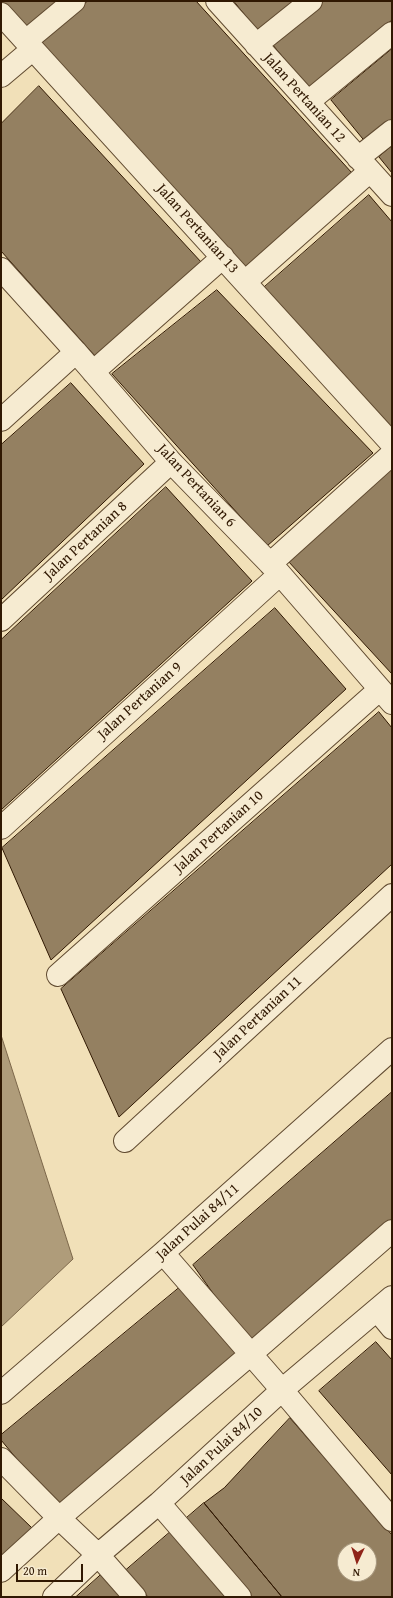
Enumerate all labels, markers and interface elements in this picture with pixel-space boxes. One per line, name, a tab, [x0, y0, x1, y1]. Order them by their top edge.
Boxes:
street label: Jalan Pertanian 12	[259, 49, 349, 147]
street label: Jalan Pertanian 13	[152, 180, 242, 278]
street label: Jalan Pertanian 6	[153, 441, 239, 531]
street label: Jalan Pertanian 8	[41, 498, 131, 584]
street label: Jalan Pertanian 9	[94, 658, 186, 744]
street label: Jalan Pertanian 10	[170, 787, 268, 877]
street label: Jalan Pertanian 11	[210, 972, 306, 1064]
street label: Jalan Pulai 84/11	[153, 1180, 243, 1264]
street label: Jalan Pulai 84/10	[177, 1403, 267, 1489]
north arrow	[337, 1542, 377, 1582]
scale bar	[18, 1556, 85, 1582]
text: 20 m	[23, 1562, 47, 1579]
text: N	[352, 1565, 360, 1581]

